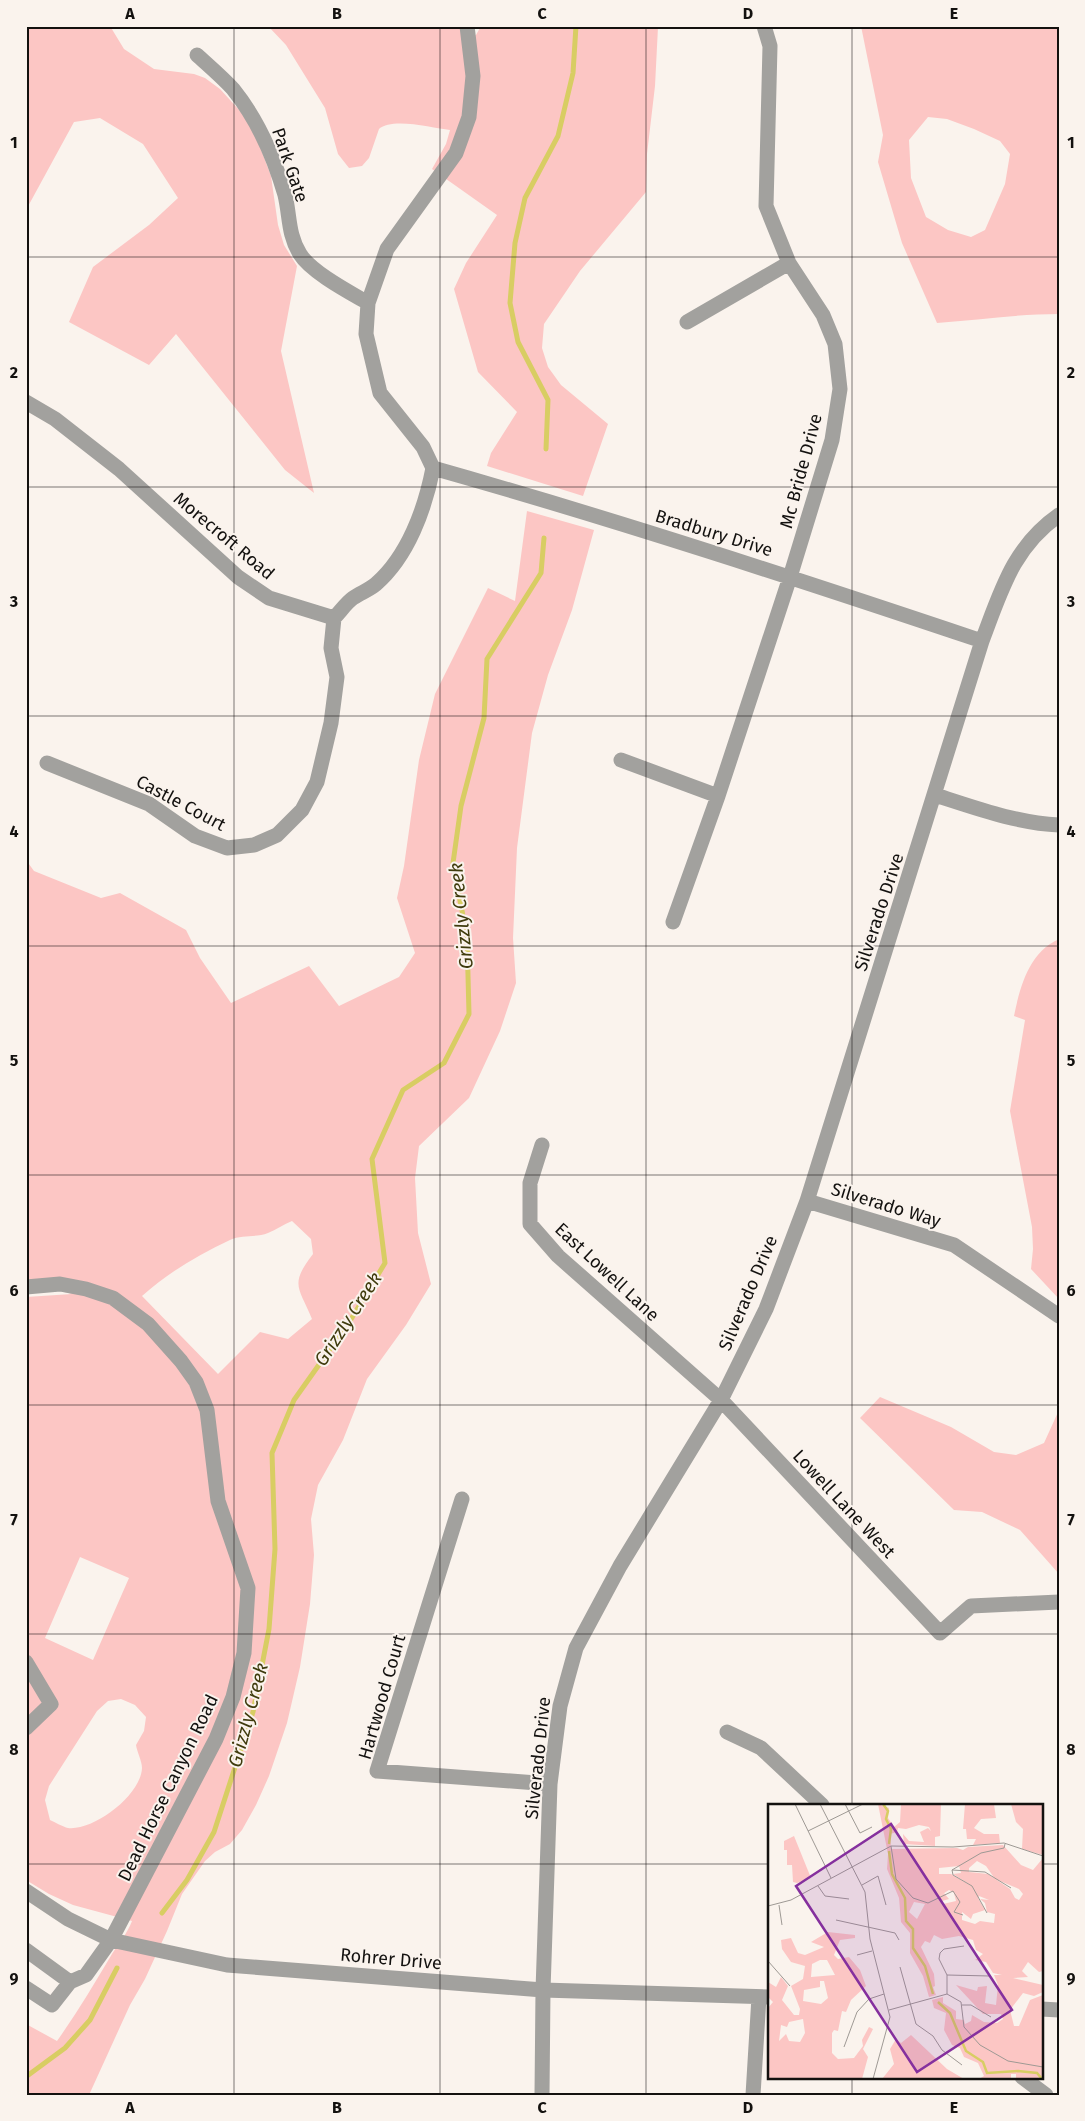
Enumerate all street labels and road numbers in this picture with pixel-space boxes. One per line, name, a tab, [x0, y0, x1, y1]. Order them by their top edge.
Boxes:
street label: Park Gate	[267, 125, 313, 205]
street label: Mc Bride Drive	[775, 411, 827, 531]
street label: Morecroft Road	[169, 487, 279, 585]
street label: Bradbury Drive	[653, 505, 775, 561]
street label: Castle Court	[133, 770, 230, 836]
street label: Silverado Drive	[850, 850, 908, 974]
street label: Silverado Way	[829, 1178, 944, 1232]
street label: East Lowell Lane	[550, 1218, 664, 1326]
street label: Silverado Drive	[714, 1232, 782, 1354]
street label: Lowell Lane West	[788, 1445, 900, 1563]
street label: Hartwood Court	[354, 1631, 411, 1762]
street label: Dead Horse Canyon Road	[113, 1691, 223, 1885]
street label: Silverado Drive	[521, 1696, 555, 1820]
street label: Rohrer Drive	[339, 1944, 443, 1974]

